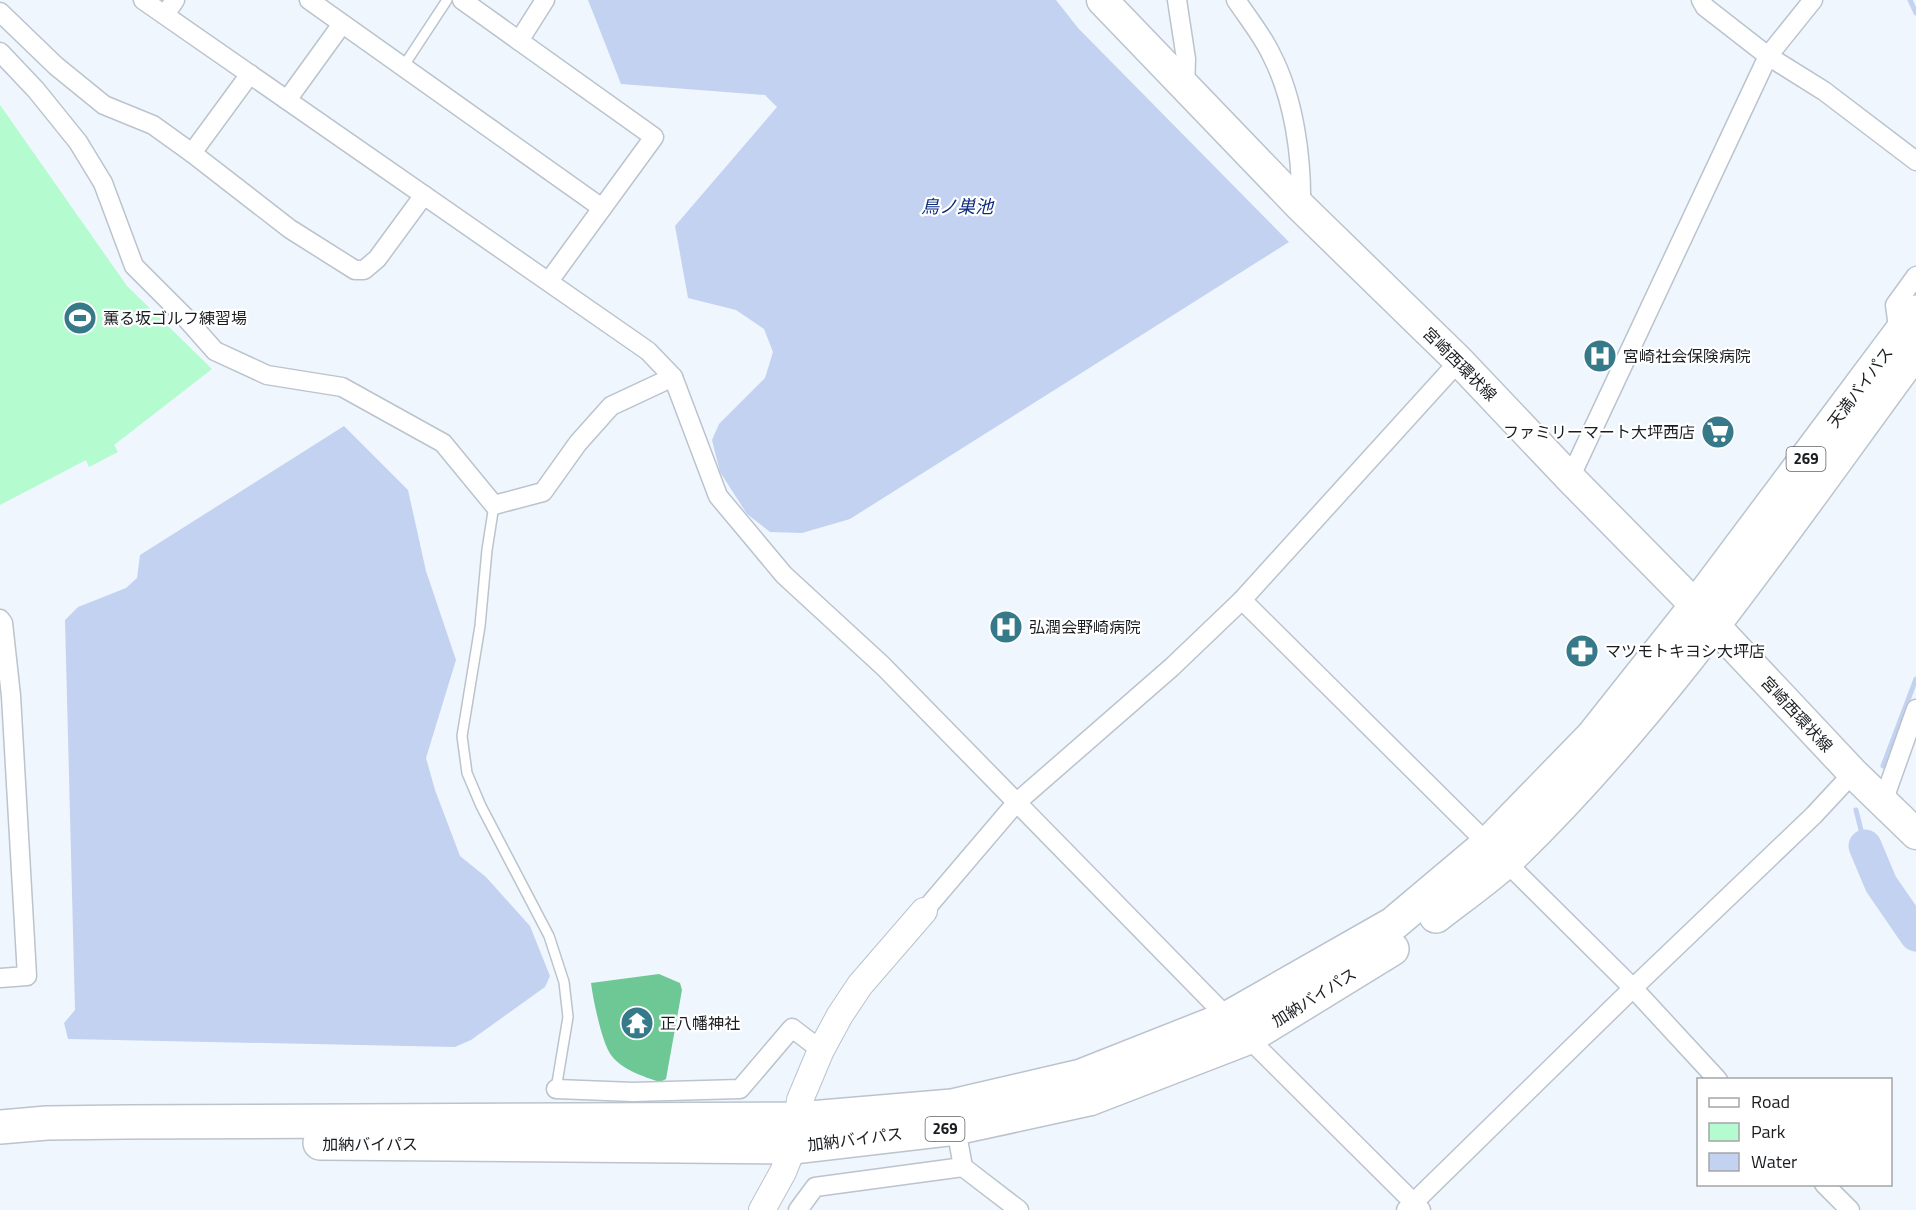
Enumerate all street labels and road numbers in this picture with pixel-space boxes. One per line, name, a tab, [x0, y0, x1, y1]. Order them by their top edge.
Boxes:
street label: 宮崎西環状線	[1418, 322, 1502, 406]
street label: 天満バイパス	[1822, 342, 1898, 432]
road number: 269	[1786, 447, 1826, 471]
street label: 宮崎西環状線	[1755, 671, 1839, 757]
street label: 加納バイパス	[1267, 961, 1361, 1033]
road number: 269	[926, 1117, 964, 1141]
street label: 加納バイパス	[806, 1121, 904, 1157]
street label: 加納バイパス	[322, 1132, 418, 1156]

